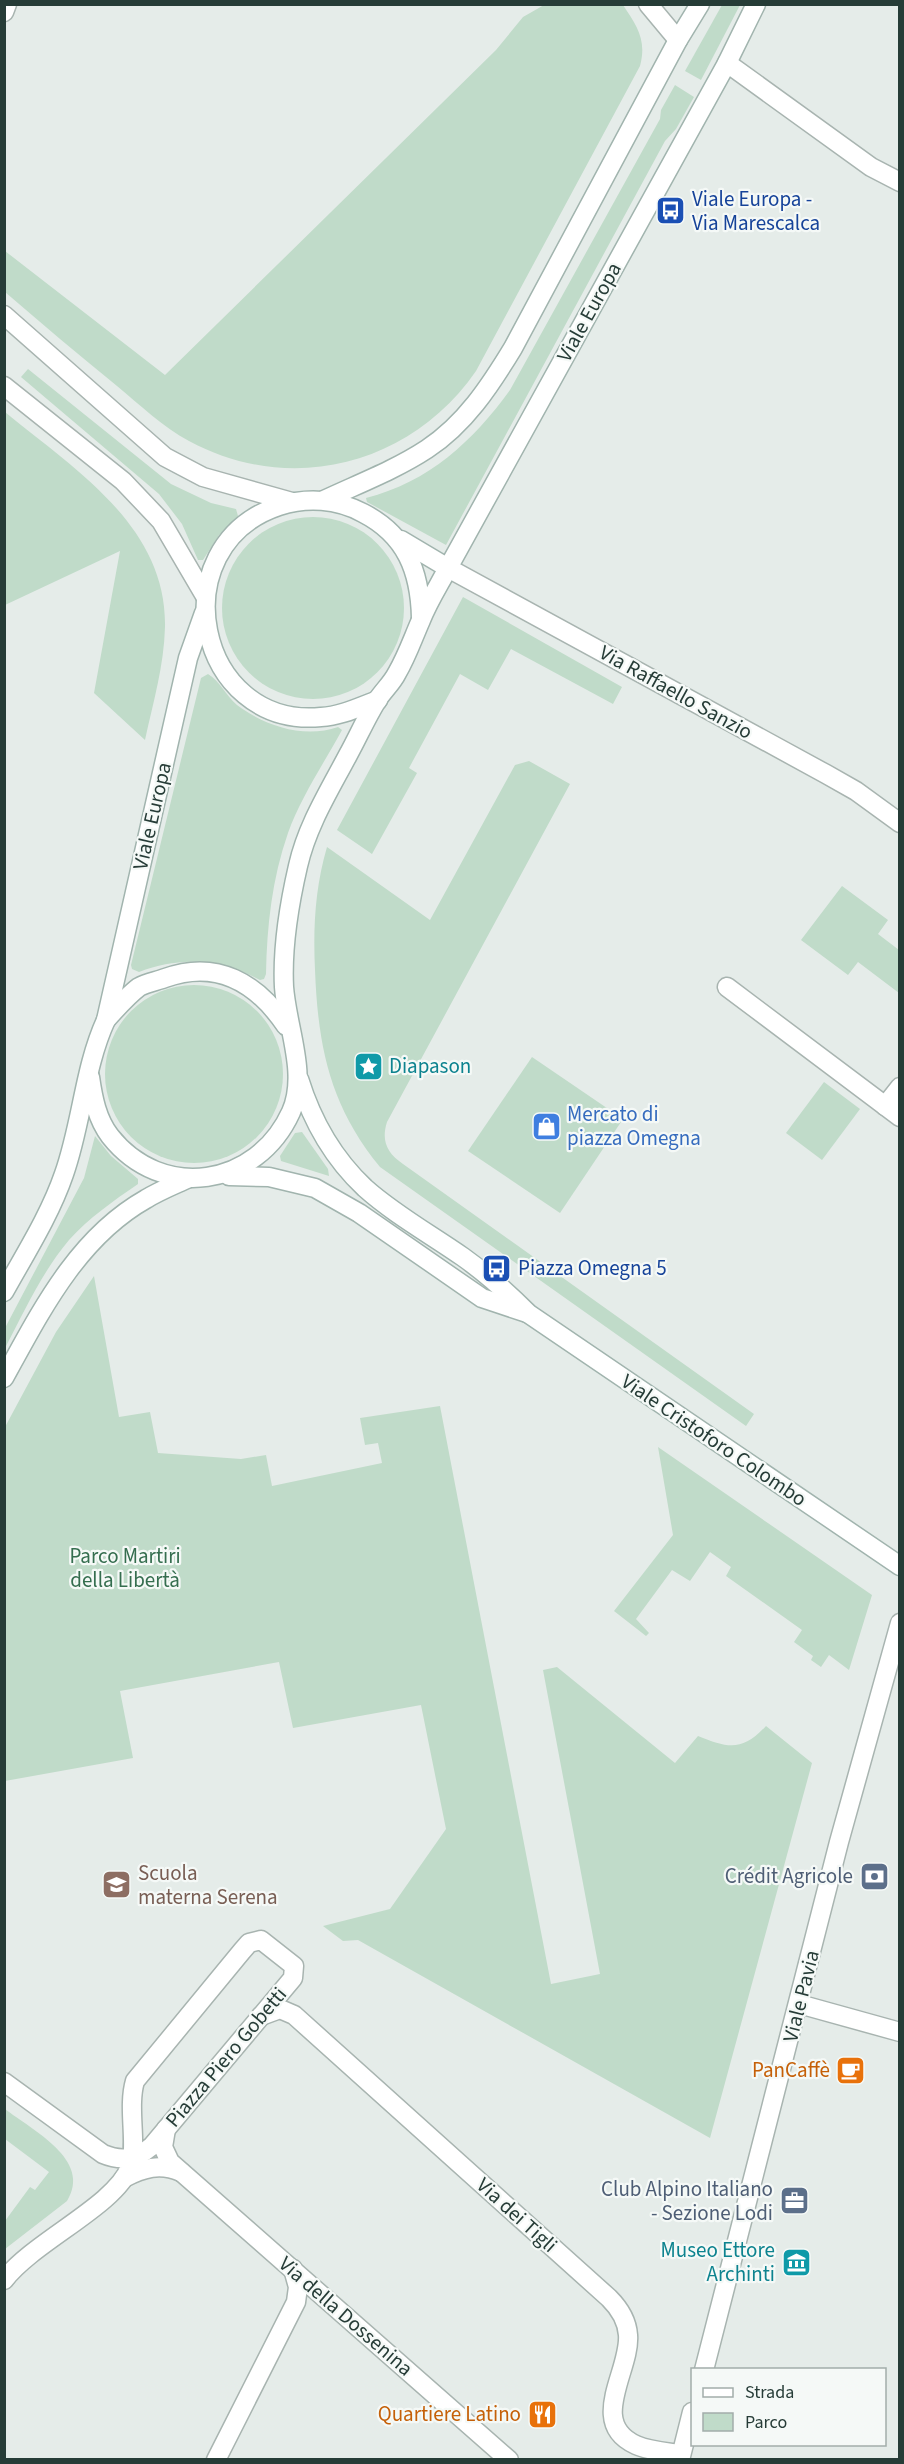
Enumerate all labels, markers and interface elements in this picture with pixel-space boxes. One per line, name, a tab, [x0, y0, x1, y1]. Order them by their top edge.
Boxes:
place label: Viale Europa - Via Marescalca	[692, 184, 820, 238]
bus stop icon: Viale Europa - Via Marescalca	[655, 195, 687, 227]
street label: Viale Europa	[549, 257, 629, 367]
street label: Via Raffaello Sanzio	[594, 637, 758, 747]
street label: Viale Europa	[125, 759, 179, 873]
place icon: Diapason	[352, 1050, 384, 1082]
place label: Diapason	[389, 1051, 471, 1081]
place label: Mercato di piazza Omegna	[567, 1099, 701, 1153]
shop icon: Mercato di piazza Omegna	[530, 1110, 562, 1142]
bus stop icon: Piazza Omegna 5	[481, 1252, 513, 1284]
place label: Piazza Omegna 5	[518, 1253, 667, 1283]
street label: Viale Cristoforo Colombo	[615, 1367, 813, 1513]
park label: Parco Martiri della Libertà	[69, 1541, 181, 1595]
place label: Scuola materna Serena	[138, 1858, 278, 1912]
bank icon: Crédit Agricole	[858, 1860, 890, 1892]
place label: Crédit Agricole	[725, 1861, 853, 1891]
school or university icon: Scuola materna Serena	[101, 1869, 133, 1901]
street label: Viale Pavia	[775, 1947, 827, 2045]
street label: Piazza Piero Gobetti	[158, 1980, 294, 2134]
cafe icon: PanCaffè	[835, 2054, 867, 2086]
place label: PanCaffè	[752, 2055, 830, 2085]
street label: Via dei Tigli	[470, 2170, 564, 2260]
place label: Club Alpino Italiano - Sezione Lodi	[601, 2174, 773, 2228]
office icon: Club Alpino Italiano - Sezione Lodi	[778, 2185, 810, 2217]
place label: Museo Ettore Archinti	[661, 2235, 775, 2289]
museum icon: Museo Ettore Archinti	[780, 2246, 812, 2278]
street label: Via della Dossenina	[272, 2249, 420, 2383]
legend	[691, 2368, 886, 2446]
text: Strada	[745, 2380, 794, 2405]
restaurant icon: Quartiere Latino	[526, 2398, 558, 2430]
place label: Quartiere Latino	[378, 2399, 521, 2429]
text: Parco	[745, 2410, 787, 2435]

